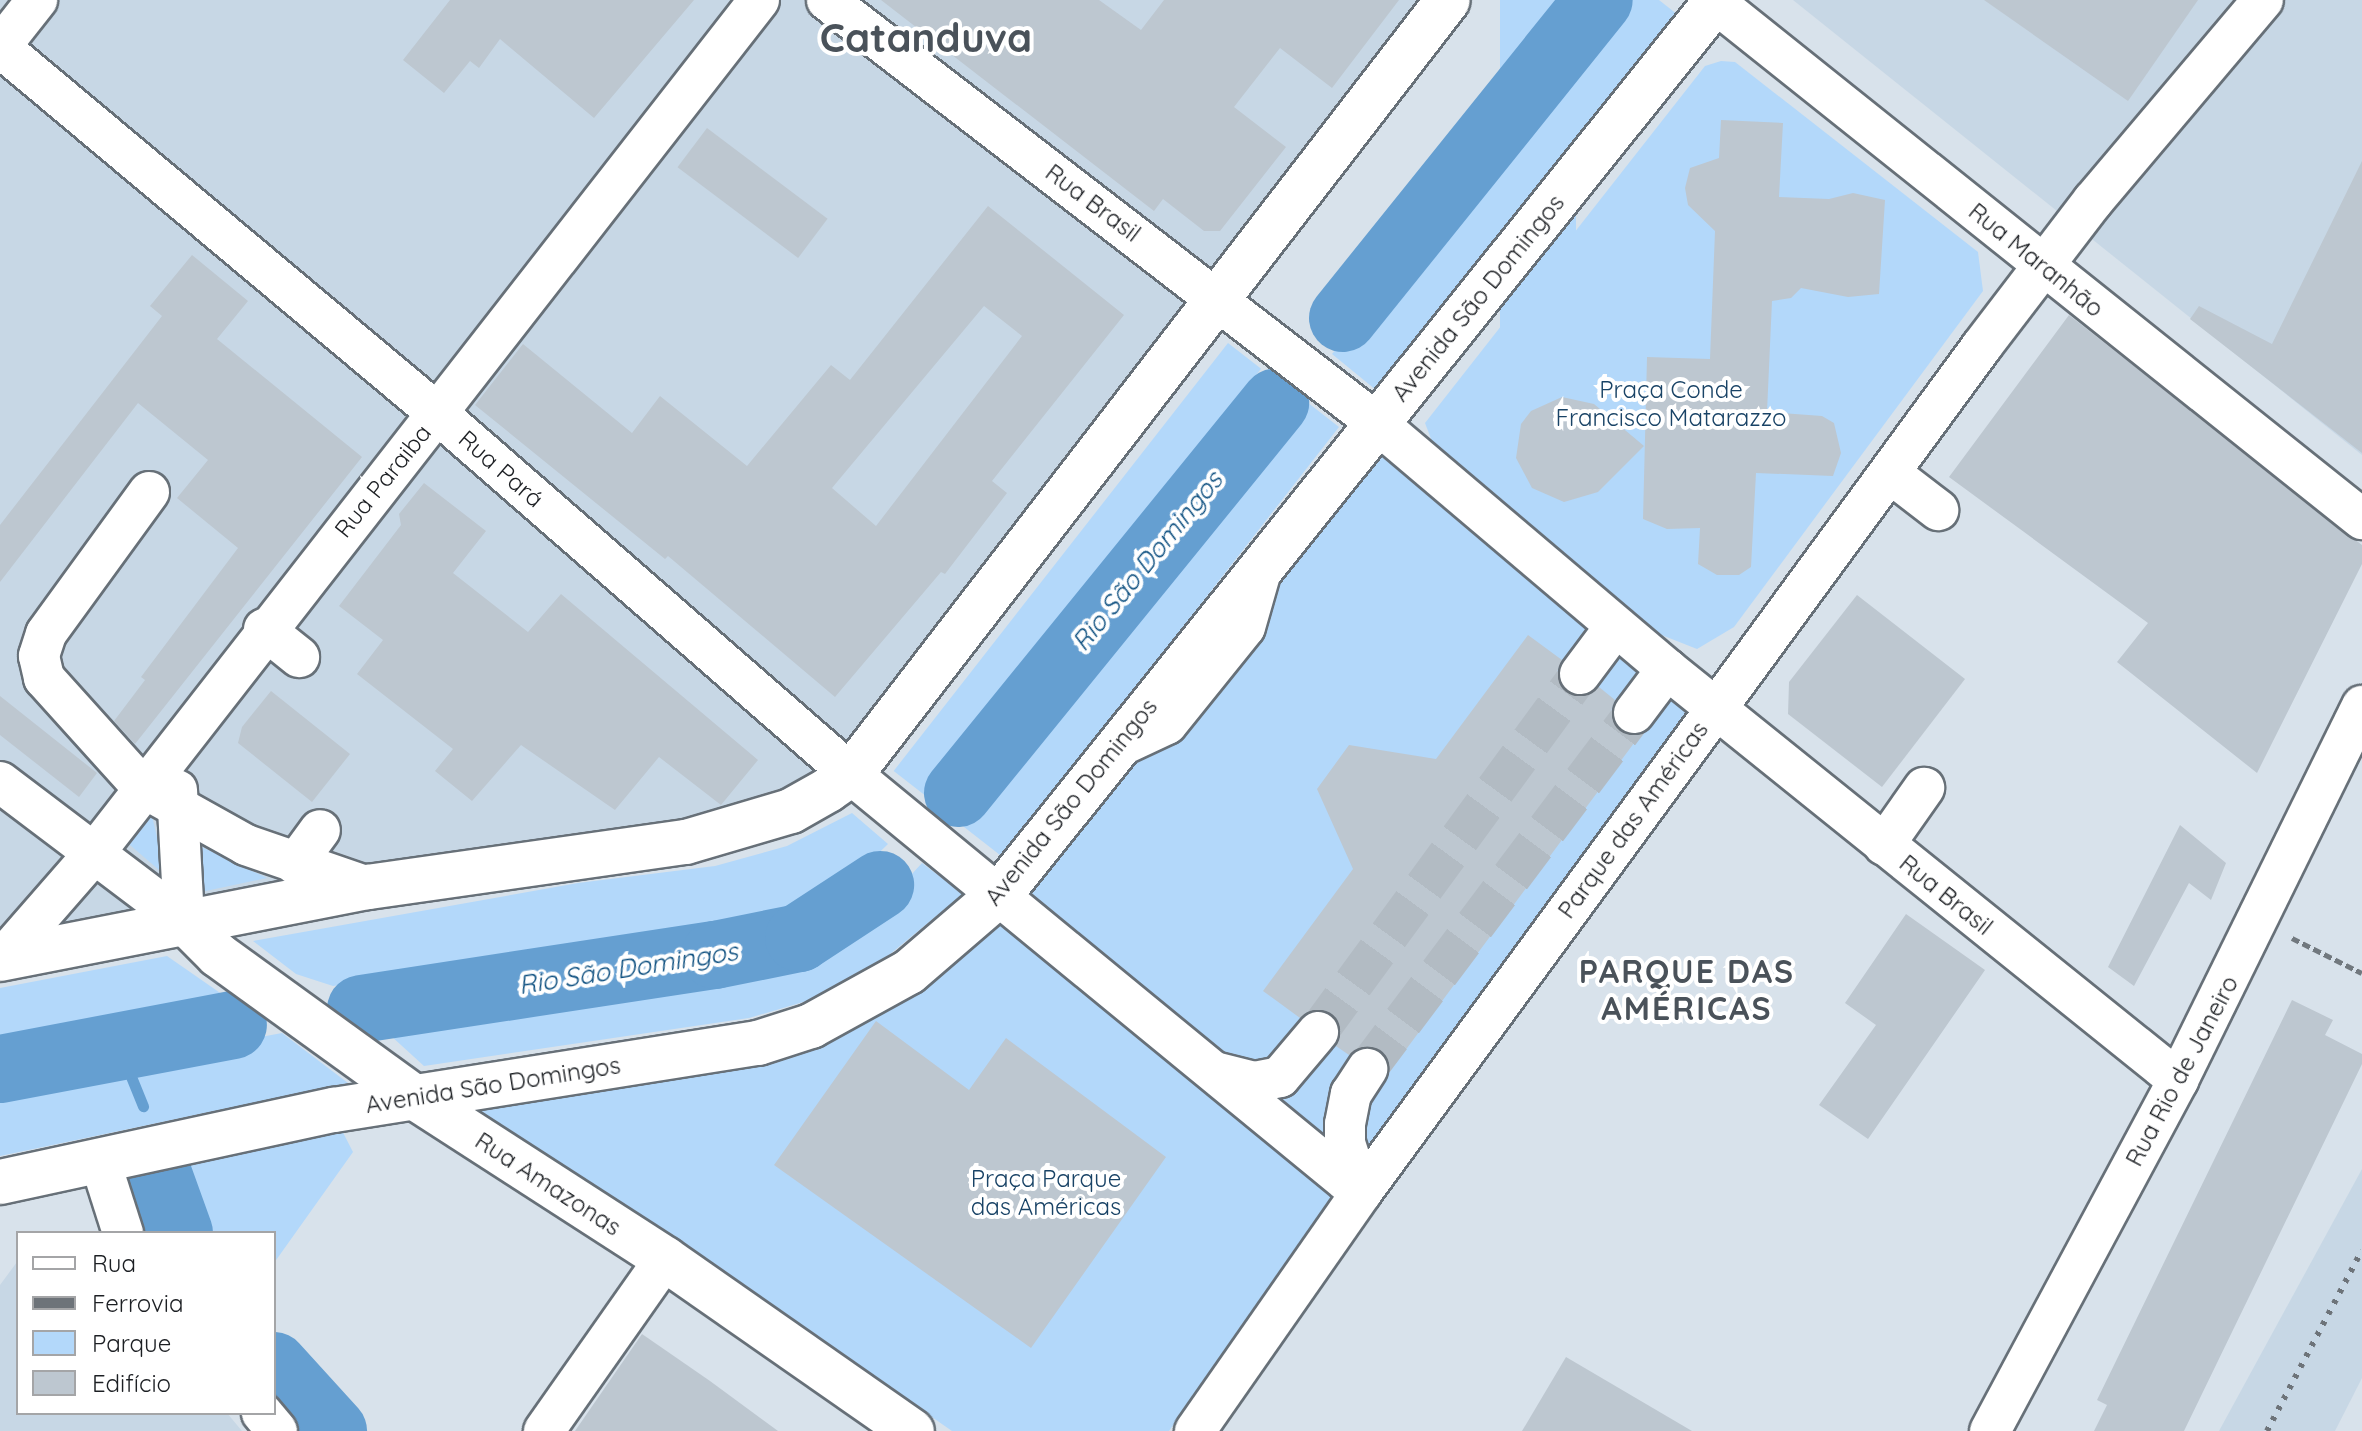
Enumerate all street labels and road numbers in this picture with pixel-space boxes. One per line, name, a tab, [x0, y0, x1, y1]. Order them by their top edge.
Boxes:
street label: Rua Brasil	[1040, 158, 1146, 248]
street label: Avenida São Domingos	[1386, 189, 1570, 407]
street label: Rua Maranhão	[1963, 197, 2109, 323]
street label: Rua Paraiba	[329, 419, 437, 543]
street label: Rua Pará	[453, 424, 549, 514]
street label: Avenida São Domingos	[979, 693, 1163, 911]
street label: Parque das Américas	[1552, 716, 1714, 924]
street label: Rua Brasil	[1894, 849, 1998, 941]
street label: Rua Rio de Janeiro	[2120, 971, 2244, 1171]
street label: Avenida São Domingos	[363, 1051, 623, 1119]
street label: Rua Amazonas	[470, 1126, 626, 1242]

